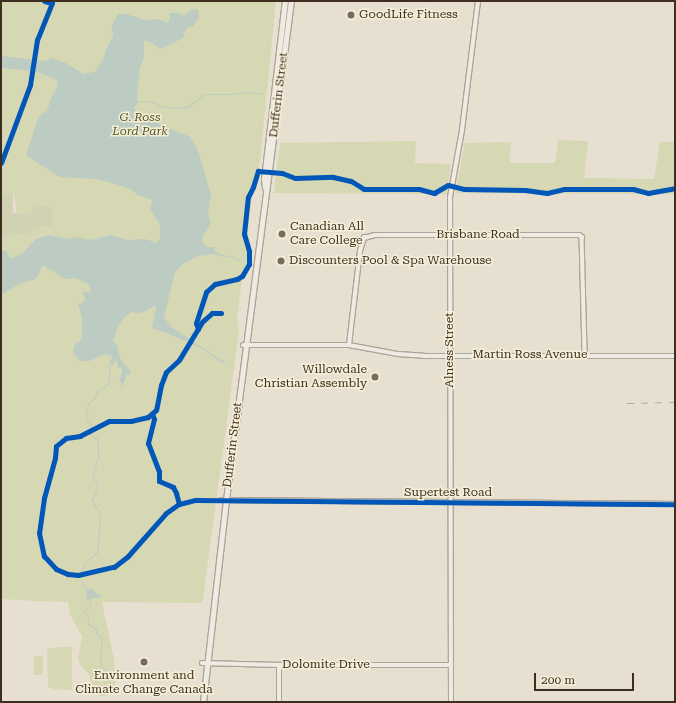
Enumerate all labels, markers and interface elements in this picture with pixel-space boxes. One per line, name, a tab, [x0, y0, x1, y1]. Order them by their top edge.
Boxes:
place label: GoodLife Fitness	[359, 8, 458, 22]
marker: GoodLife Fitness	[346, 10, 356, 20]
street label: Dufferin Street	[267, 51, 291, 139]
park label: G. Ross Lord Park	[112, 111, 168, 139]
place label: Canadian All Care College	[290, 220, 364, 248]
street label: Brisbane Road	[436, 228, 520, 242]
marker: Canadian All Care College	[277, 229, 287, 239]
place label: Discounters Pool & Spa Warehouse	[289, 254, 492, 268]
marker: Discounters Pool & Spa Warehouse	[276, 256, 286, 266]
street label: Alness Street	[443, 312, 457, 388]
street label: Martin Ross Avenue	[473, 348, 587, 362]
place label: Willowdale Christian Assembly	[255, 363, 367, 391]
marker: Willowdale Christian Assembly	[370, 372, 380, 382]
street label: Dufferin Street	[221, 401, 245, 489]
street label: Supertest Road	[404, 486, 492, 500]
marker: Environment and Climate Change Canada	[139, 657, 149, 667]
street label: Dolomite Drive	[282, 658, 370, 672]
scale bar	[536, 665, 636, 691]
place label: Environment and Climate Change Canada	[75, 669, 213, 697]
text: 200 m	[541, 673, 575, 687]

